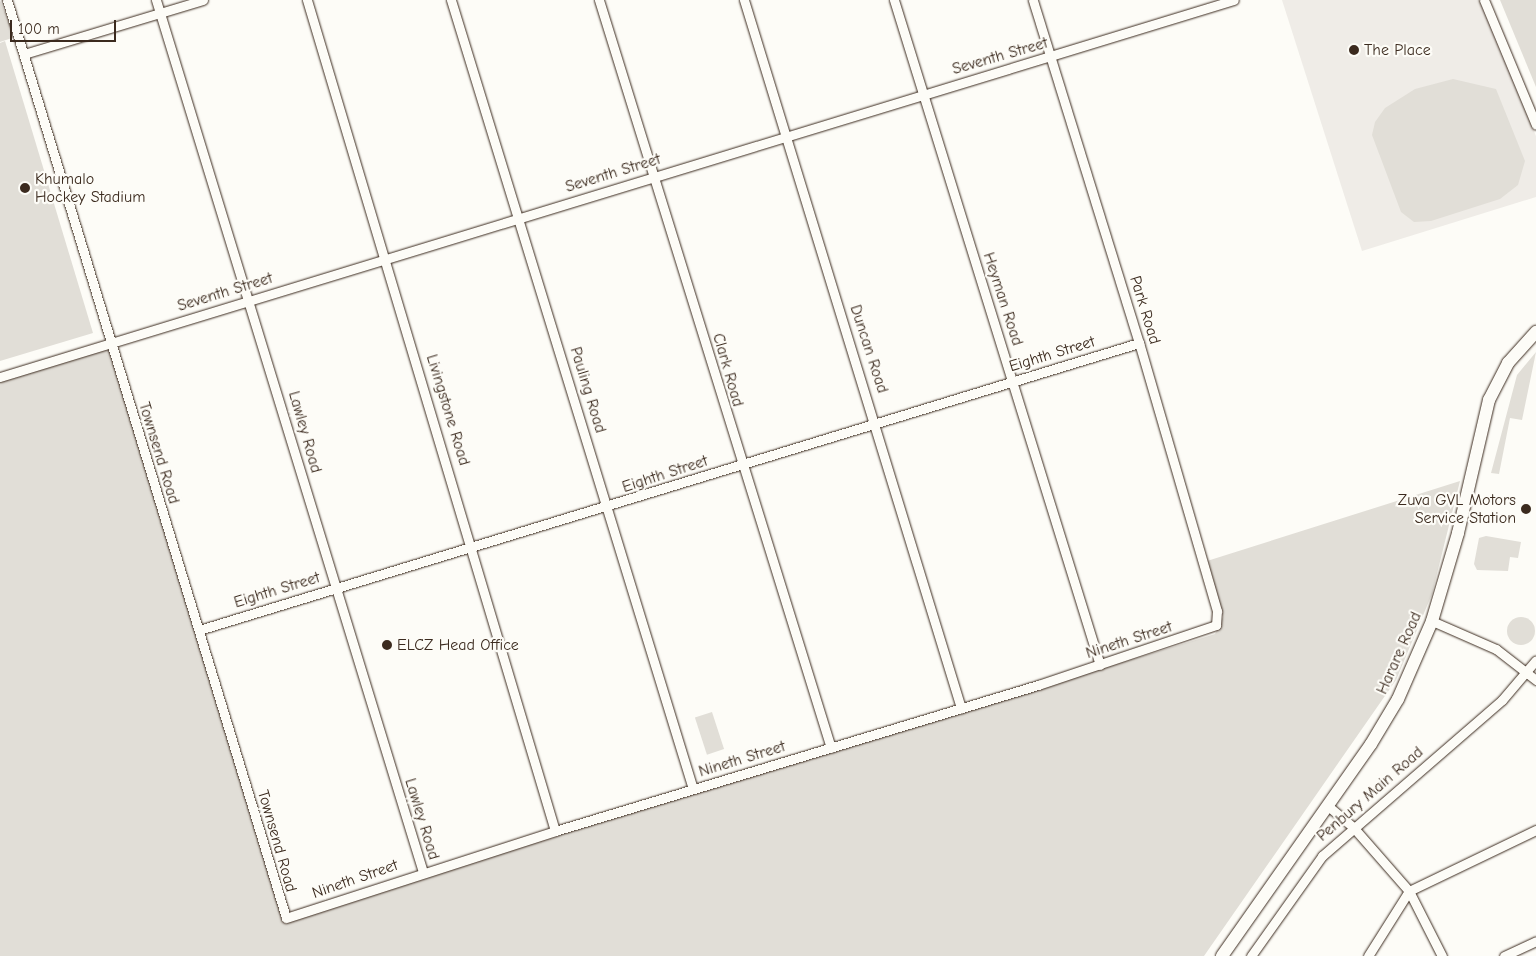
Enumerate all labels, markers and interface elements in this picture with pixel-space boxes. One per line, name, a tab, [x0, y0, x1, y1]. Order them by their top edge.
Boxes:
scale bar	[12, 10, 119, 42]
text: 100 m	[18, 20, 60, 38]
street label: Seventh Street	[950, 33, 1050, 79]
place label: The Place	[1364, 40, 1431, 60]
marker: The Place	[1348, 44, 1360, 56]
street label: Seventh Street	[563, 149, 663, 197]
place label: Khumalo Hockey Stadium	[35, 169, 145, 207]
marker: Khumalo Hockey Stadium	[19, 182, 31, 194]
street label: Heyman Road	[979, 250, 1027, 348]
street label: Seventh Street	[175, 268, 275, 316]
street label: Park Road	[1126, 273, 1164, 347]
street label: Duncan Road	[846, 302, 892, 396]
street label: Clark Road	[708, 331, 748, 409]
street label: Eighth Street	[1007, 332, 1097, 376]
street label: Pauling Road	[566, 345, 610, 435]
street label: Livingstone Road	[422, 352, 474, 468]
street label: Lawley Road	[284, 389, 326, 475]
street label: Townsend Road	[134, 400, 184, 506]
street label: Eighth Street	[620, 451, 710, 497]
place label: Zuva GVL Motors Service Station	[1398, 490, 1516, 528]
marker: Zuva GVL Motors Service Station	[1520, 503, 1532, 515]
street label: Eighth Street	[232, 568, 322, 612]
street label: Harare Road	[1372, 609, 1426, 697]
street label: Nineth Street	[1083, 617, 1175, 663]
place label: ELCZ Head Office	[397, 635, 519, 655]
marker: ELCZ Head Office	[381, 639, 393, 651]
street label: Nineth Street	[696, 737, 788, 781]
street label: Penbury Main Road	[1313, 743, 1427, 845]
street label: Lawley Road	[401, 776, 443, 862]
street label: Townsend Road	[253, 788, 301, 894]
street label: Nineth Street	[310, 855, 400, 903]

